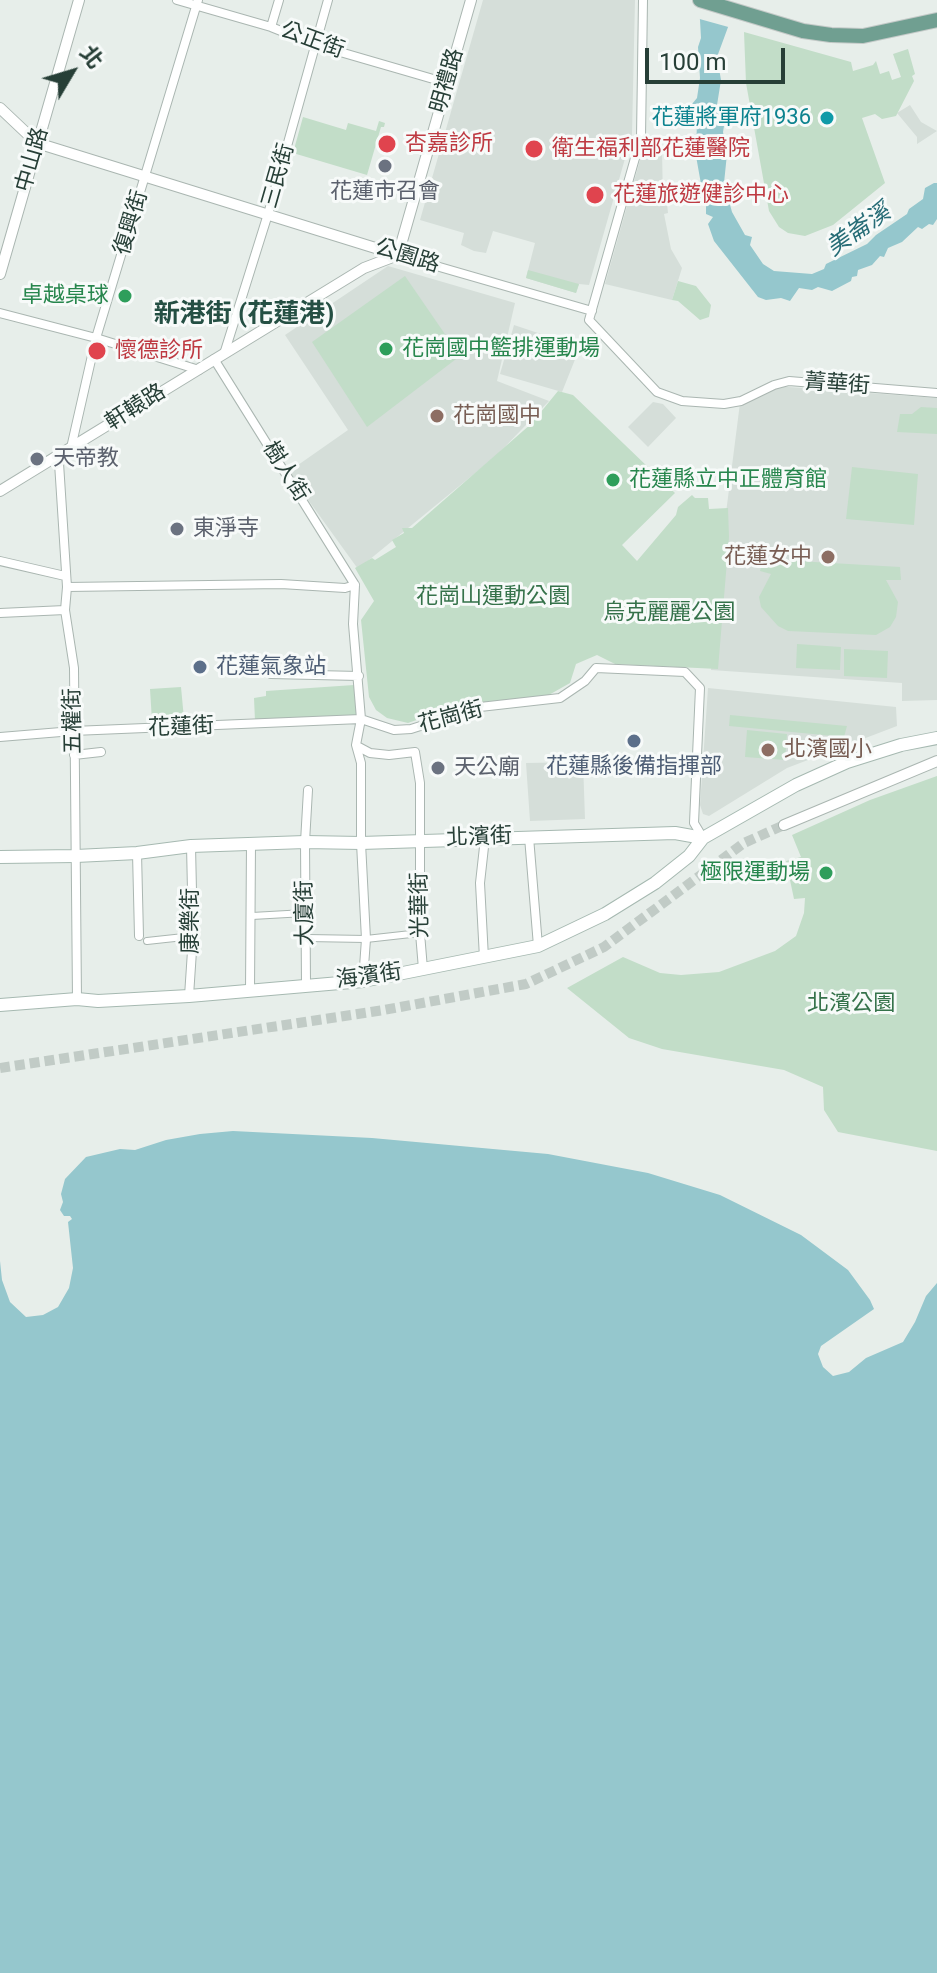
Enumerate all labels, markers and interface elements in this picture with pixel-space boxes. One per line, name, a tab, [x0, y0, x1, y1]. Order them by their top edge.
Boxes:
street label: 公正街	[276, 17, 348, 65]
north arrow	[32, 32, 112, 112]
scale bar	[649, 32, 789, 82]
text: 北	[75, 41, 108, 73]
street label: 明禮路	[426, 46, 470, 116]
text: 100 m	[659, 48, 726, 76]
place label: 花蓮將軍府1936	[652, 105, 811, 131]
marker: 花蓮將軍府1936	[818, 109, 836, 127]
street label: 中山路	[11, 125, 55, 195]
place label: 杏嘉診所	[405, 131, 493, 157]
marker: 杏嘉診所	[376, 133, 398, 155]
place label: 衛生福利部花蓮醫院	[552, 136, 750, 162]
marker: 衛生福利部花蓮醫院	[523, 138, 545, 160]
street label: 三民街	[257, 141, 301, 211]
marker: 花蓮市召會	[376, 157, 394, 175]
place label: 花蓮市召會	[330, 179, 440, 205]
place label: 花蓮旅遊健診中心	[613, 182, 789, 208]
marker: 花蓮旅遊健診中心	[584, 184, 606, 206]
street label: 復興街	[110, 188, 154, 258]
water label: 美崙溪	[821, 199, 897, 263]
street label: 公園路	[372, 235, 442, 279]
place label: 卓越桌球	[21, 283, 109, 309]
marker: 卓越桌球	[116, 287, 134, 305]
district label: 新港街 (花蓮港)	[154, 299, 334, 331]
place label: 花崗國中籃排運動場	[402, 336, 600, 362]
place label: 懷德診所	[115, 338, 203, 364]
marker: 懷德診所	[86, 340, 108, 362]
marker: 花崗國中籃排運動場	[377, 340, 395, 358]
street label: 菁華街	[803, 370, 871, 400]
street label: 軒轅路	[101, 379, 171, 437]
place label: 花崗國中	[453, 403, 541, 429]
marker: 花崗國中	[428, 407, 446, 425]
street label: 樹人街	[256, 437, 314, 507]
place label: 天帝教	[53, 446, 119, 472]
marker: 天帝教	[28, 450, 46, 468]
place label: 花蓮縣立中正體育館	[629, 467, 827, 493]
marker: 花蓮縣立中正體育館	[604, 471, 622, 489]
place label: 東淨寺	[193, 516, 259, 542]
marker: 東淨寺	[168, 520, 186, 538]
place label: 花蓮女中	[724, 544, 812, 570]
marker: 花蓮女中	[819, 548, 837, 566]
park label: 花崗山運動公園	[416, 584, 570, 610]
park label: 烏克麗麗公園	[603, 600, 735, 626]
place label: 花蓮氣象站	[216, 654, 326, 680]
marker: 花蓮氣象站	[191, 658, 209, 676]
street label: 五權街	[60, 688, 88, 754]
street label: 花崗街	[416, 697, 486, 739]
street label: 花蓮街	[148, 714, 214, 742]
marker: 花蓮縣後備指揮部	[625, 732, 643, 750]
place label: 北濱國小	[784, 737, 872, 763]
marker: 北濱國小	[759, 741, 777, 759]
place label: 花蓮縣後備指揮部	[546, 754, 722, 780]
place label: 天公廟	[454, 755, 520, 781]
marker: 天公廟	[429, 759, 447, 777]
street label: 北濱街	[446, 824, 512, 852]
place label: 極限運動場	[700, 860, 810, 886]
marker: 極限運動場	[817, 864, 835, 882]
street label: 光華街	[407, 872, 435, 938]
street label: 大廈街	[292, 880, 320, 946]
street label: 康樂街	[178, 888, 204, 954]
street label: 海濱街	[334, 959, 404, 995]
park label: 北濱公園	[807, 991, 895, 1017]

